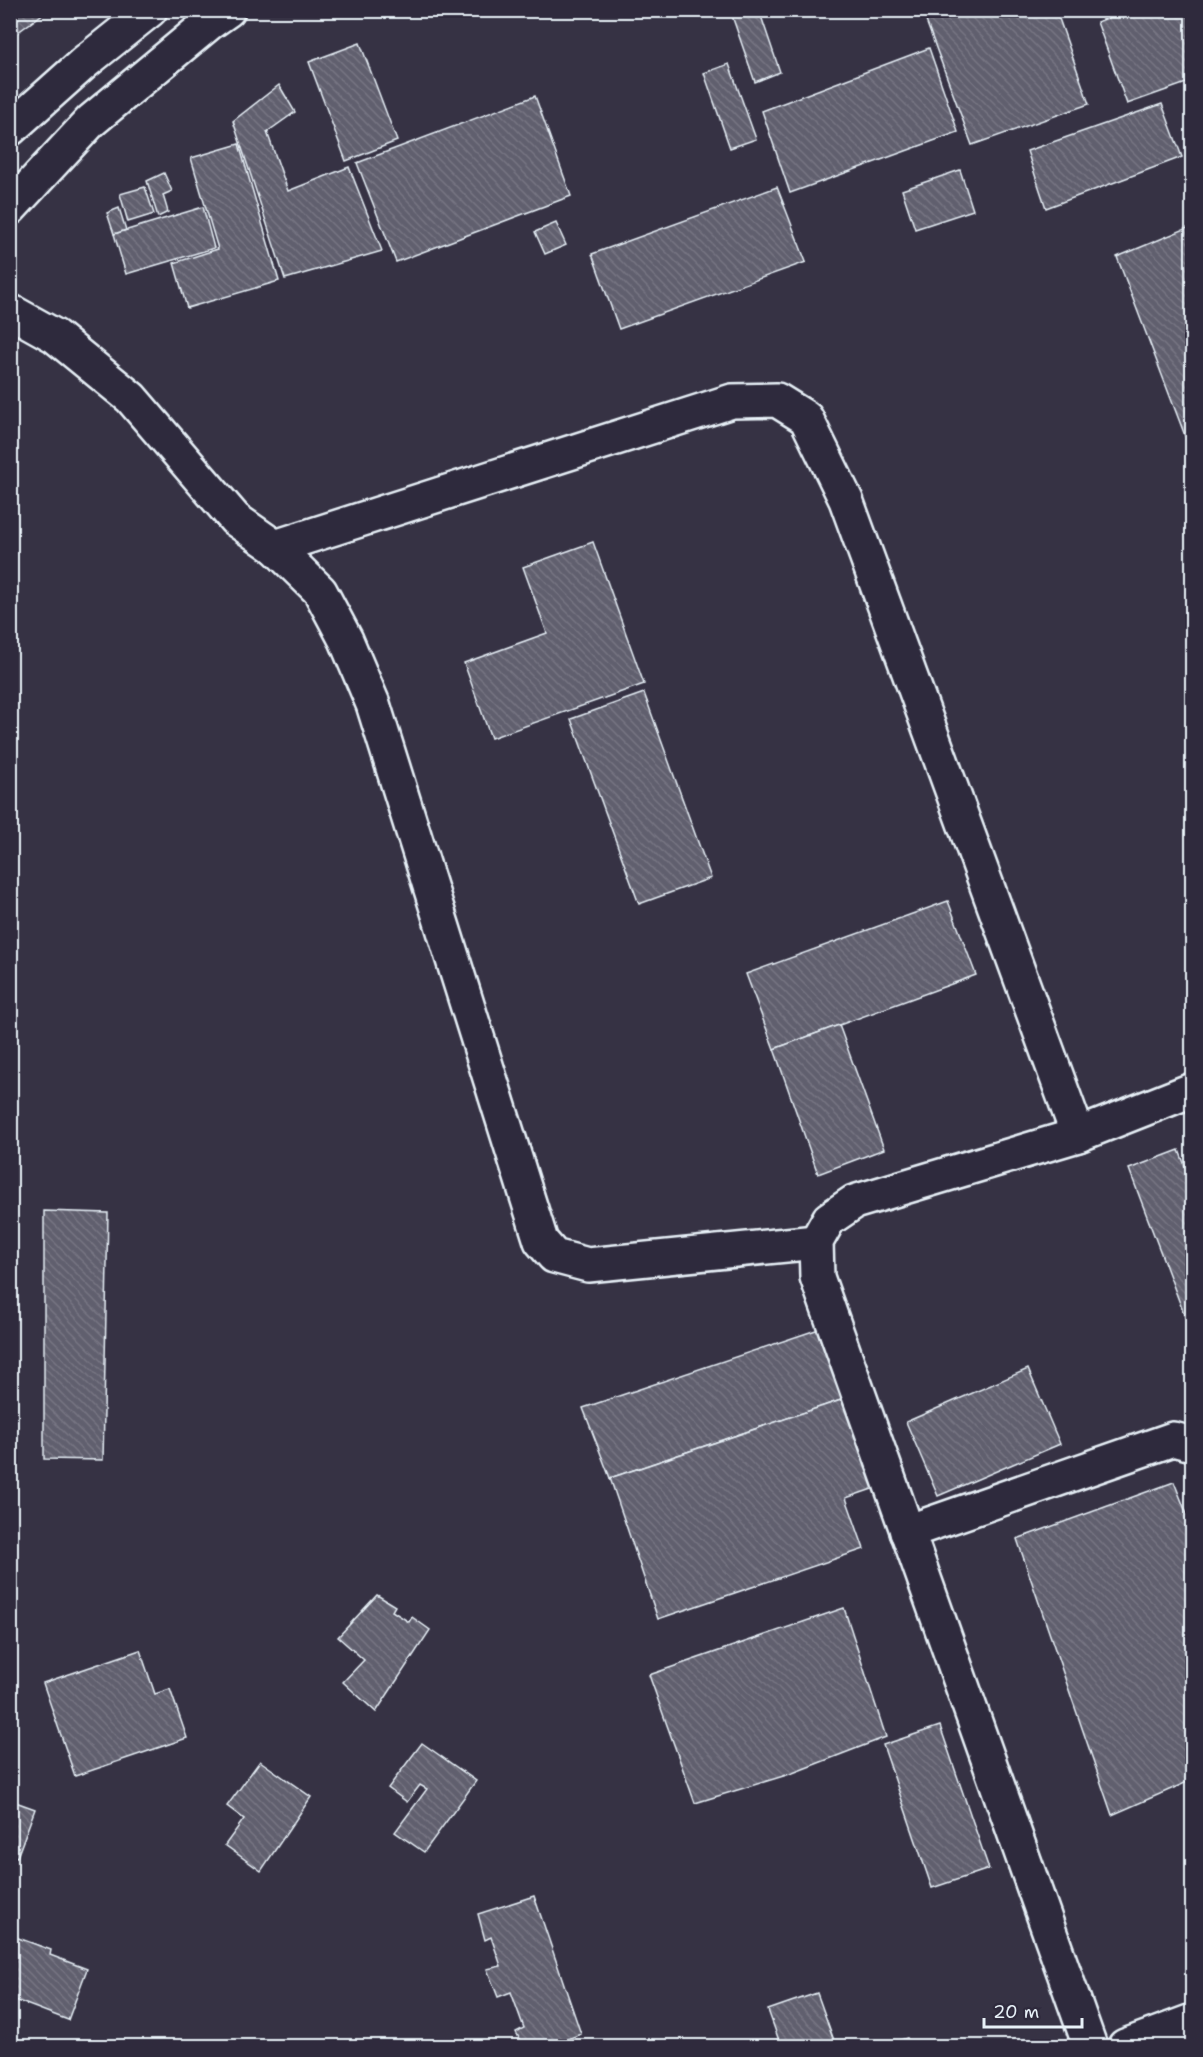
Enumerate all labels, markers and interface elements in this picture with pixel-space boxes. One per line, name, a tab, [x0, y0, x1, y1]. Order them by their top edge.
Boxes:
scale bar	[984, 1991, 1082, 2029]
text: 20 m	[993, 2000, 1039, 2024]

